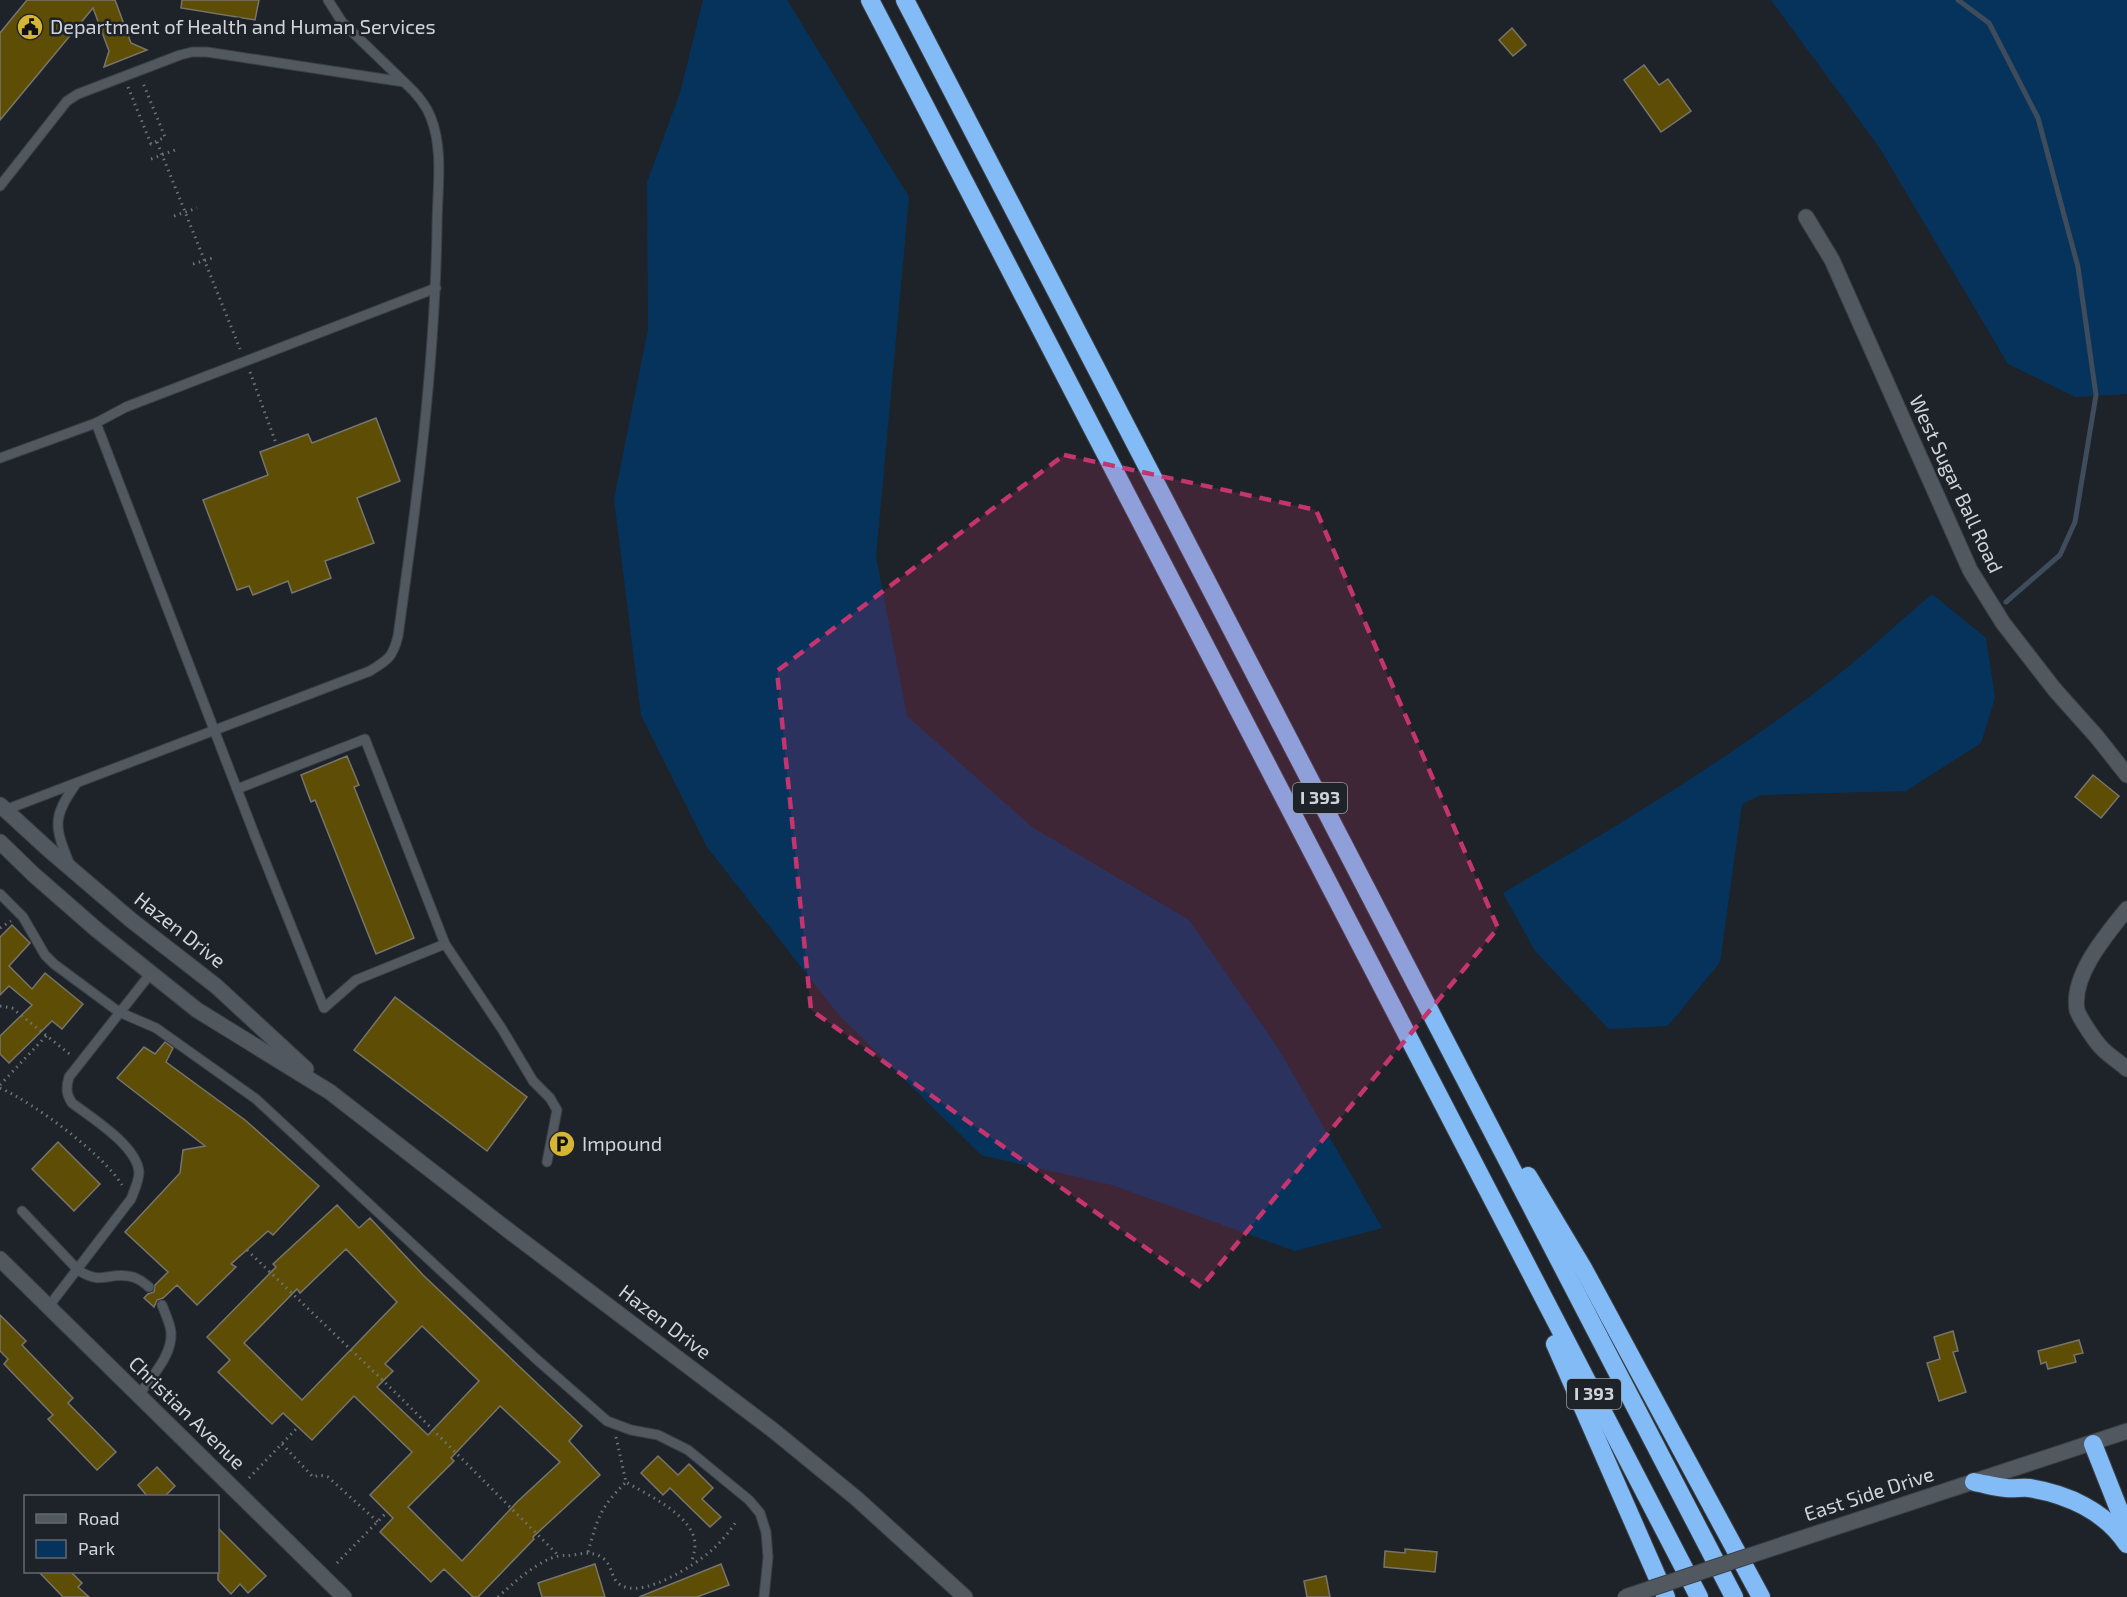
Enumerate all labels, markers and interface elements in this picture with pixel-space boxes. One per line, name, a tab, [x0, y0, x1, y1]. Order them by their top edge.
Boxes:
public building icon: Department of Health and Human Services	[15, 12, 45, 42]
place label: Department of Health and Human Services	[50, 14, 436, 38]
street label: West Sugar Ball Road	[1905, 391, 2009, 576]
road number: I 393	[1293, 783, 1347, 813]
street label: Hazen Drive	[130, 886, 231, 972]
parking icon: Impound	[547, 1129, 577, 1159]
place label: Impound	[582, 1131, 662, 1155]
street label: Hazen Drive	[615, 1279, 716, 1364]
street label: Christian Avenue	[125, 1351, 251, 1474]
road number: I 393	[1567, 1379, 1621, 1409]
street label: East Side Drive	[1801, 1461, 1936, 1525]
legend	[24, 1495, 219, 1573]
text: Road	[78, 1507, 119, 1529]
text: Park	[78, 1537, 115, 1559]

